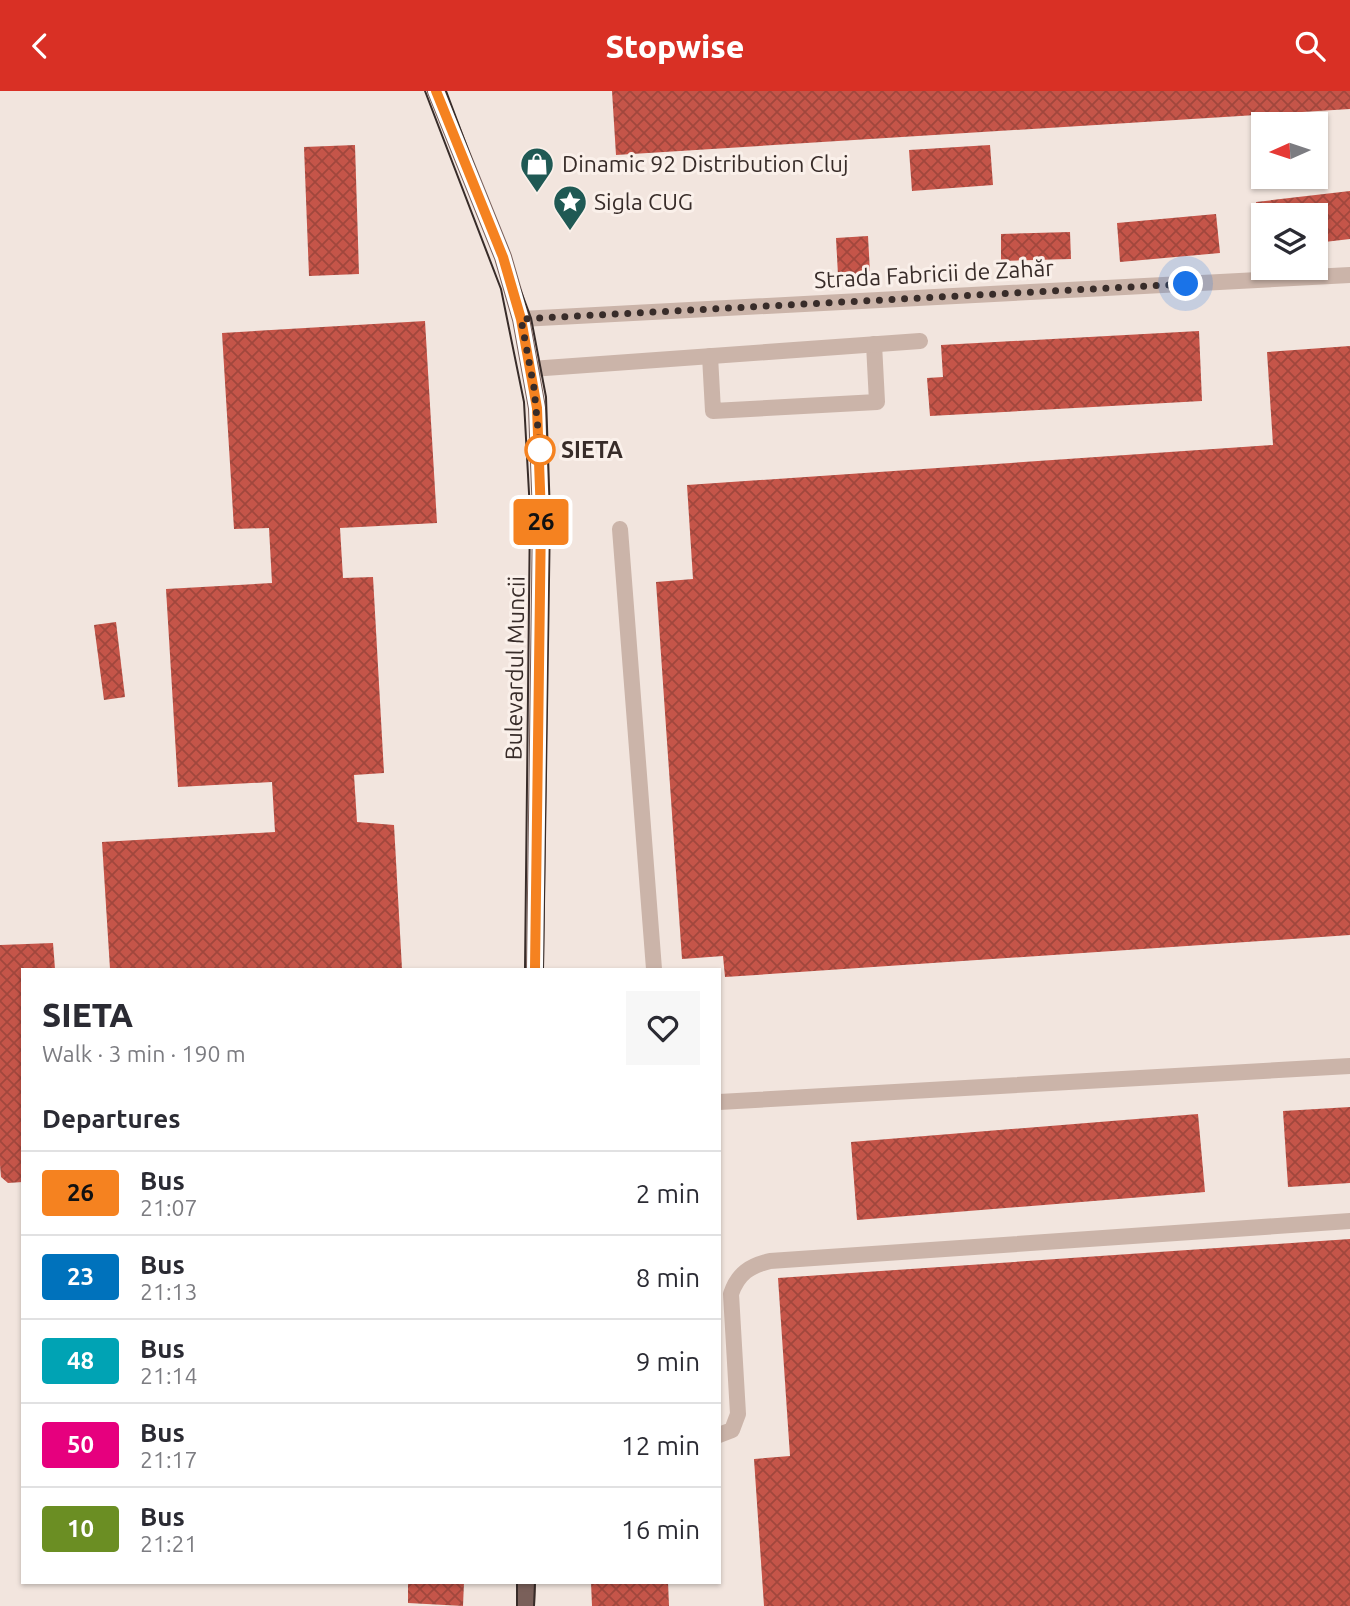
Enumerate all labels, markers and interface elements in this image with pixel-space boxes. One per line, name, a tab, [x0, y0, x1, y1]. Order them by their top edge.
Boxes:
icon: back	[21, 27, 59, 65]
icon: search	[1291, 27, 1329, 65]
text: Stopwise	[605, 28, 745, 64]
north arrow	[1251, 112, 1328, 189]
map controls	[1251, 112, 1328, 280]
shop icon: Dinamic 92 Distribution Cluj	[518, 145, 556, 194]
place label: Dinamic 92 Distribution Cluj	[562, 151, 848, 176]
place icon: Sigla CUG	[551, 183, 589, 232]
place label: Sigla CUG	[594, 189, 693, 214]
button: layers	[1251, 203, 1328, 280]
street label: Strada Fabricii de Zahăr	[813, 255, 1055, 292]
your location	[1168, 266, 1203, 301]
marker: SIETA	[525, 435, 555, 465]
place label: SIETA	[561, 437, 623, 462]
line badge: 26	[510, 499, 572, 545]
text: 26	[527, 508, 555, 535]
street label: Bulevardul Muncii	[500, 576, 529, 760]
button: heart	[626, 991, 700, 1065]
text: SIETA	[42, 996, 133, 1033]
text: Walk · 3 min · 190 m	[42, 1041, 246, 1066]
text: Departures	[42, 1104, 180, 1133]
text: Bus	[140, 1166, 185, 1195]
text: 26	[67, 1179, 94, 1206]
text: 2 min	[636, 1179, 700, 1208]
text: 21:07	[140, 1195, 198, 1220]
text: Bus	[140, 1250, 185, 1279]
text: 23	[67, 1263, 94, 1290]
text: 8 min	[636, 1263, 700, 1292]
text: 21:13	[140, 1279, 198, 1304]
text: Bus	[140, 1334, 185, 1363]
text: 48	[67, 1347, 94, 1374]
text: 9 min	[636, 1347, 700, 1376]
text: 21:14	[140, 1363, 198, 1388]
text: Bus	[140, 1418, 185, 1447]
text: 50	[67, 1431, 94, 1458]
text: 12 min	[621, 1431, 700, 1460]
text: 21:17	[140, 1447, 198, 1472]
text: Bus	[140, 1502, 185, 1531]
text: 10	[67, 1515, 94, 1542]
text: 16 min	[621, 1515, 700, 1544]
text: 21:21	[140, 1531, 198, 1556]

